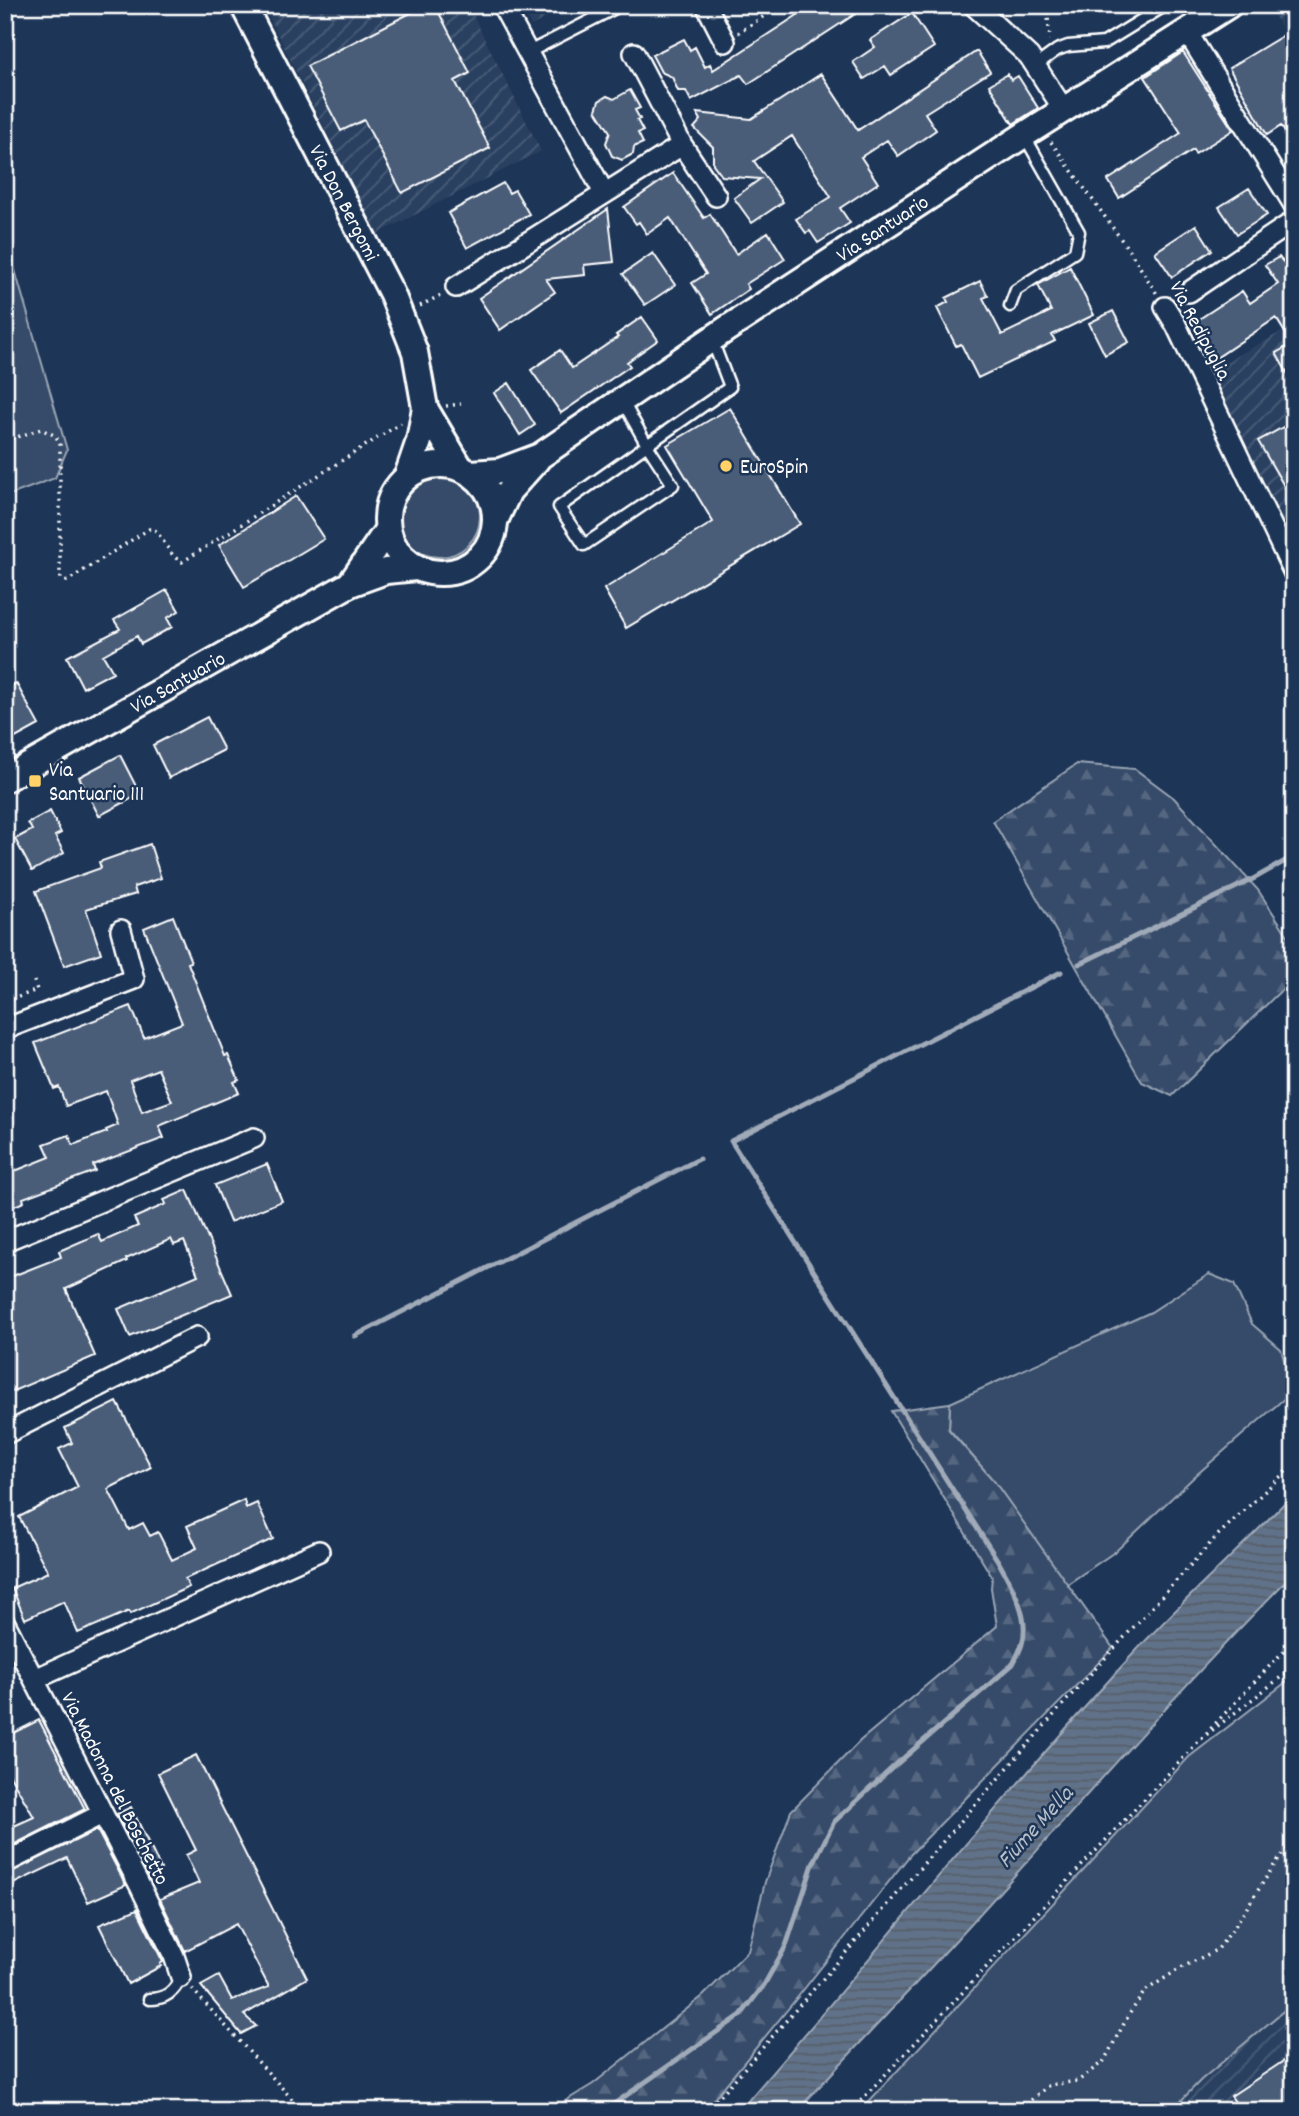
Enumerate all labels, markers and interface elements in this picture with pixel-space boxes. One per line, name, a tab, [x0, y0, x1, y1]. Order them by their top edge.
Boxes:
street label: Via Don Bergomi	[300, 140, 385, 267]
street label: Via Santuario	[831, 189, 936, 271]
street label: Via Redipuglia	[1160, 277, 1238, 387]
place label: EuroSpin	[740, 454, 808, 484]
marker: EuroSpin	[718, 458, 734, 474]
street label: Via Santuario	[126, 645, 232, 723]
place label: Via Santuario 111	[49, 757, 144, 811]
marker: Via Santuario 111	[27, 773, 43, 789]
street label: Via Madonna del Boschetto	[52, 1688, 175, 1891]
water label: Fiume Mella	[991, 1779, 1083, 1877]

